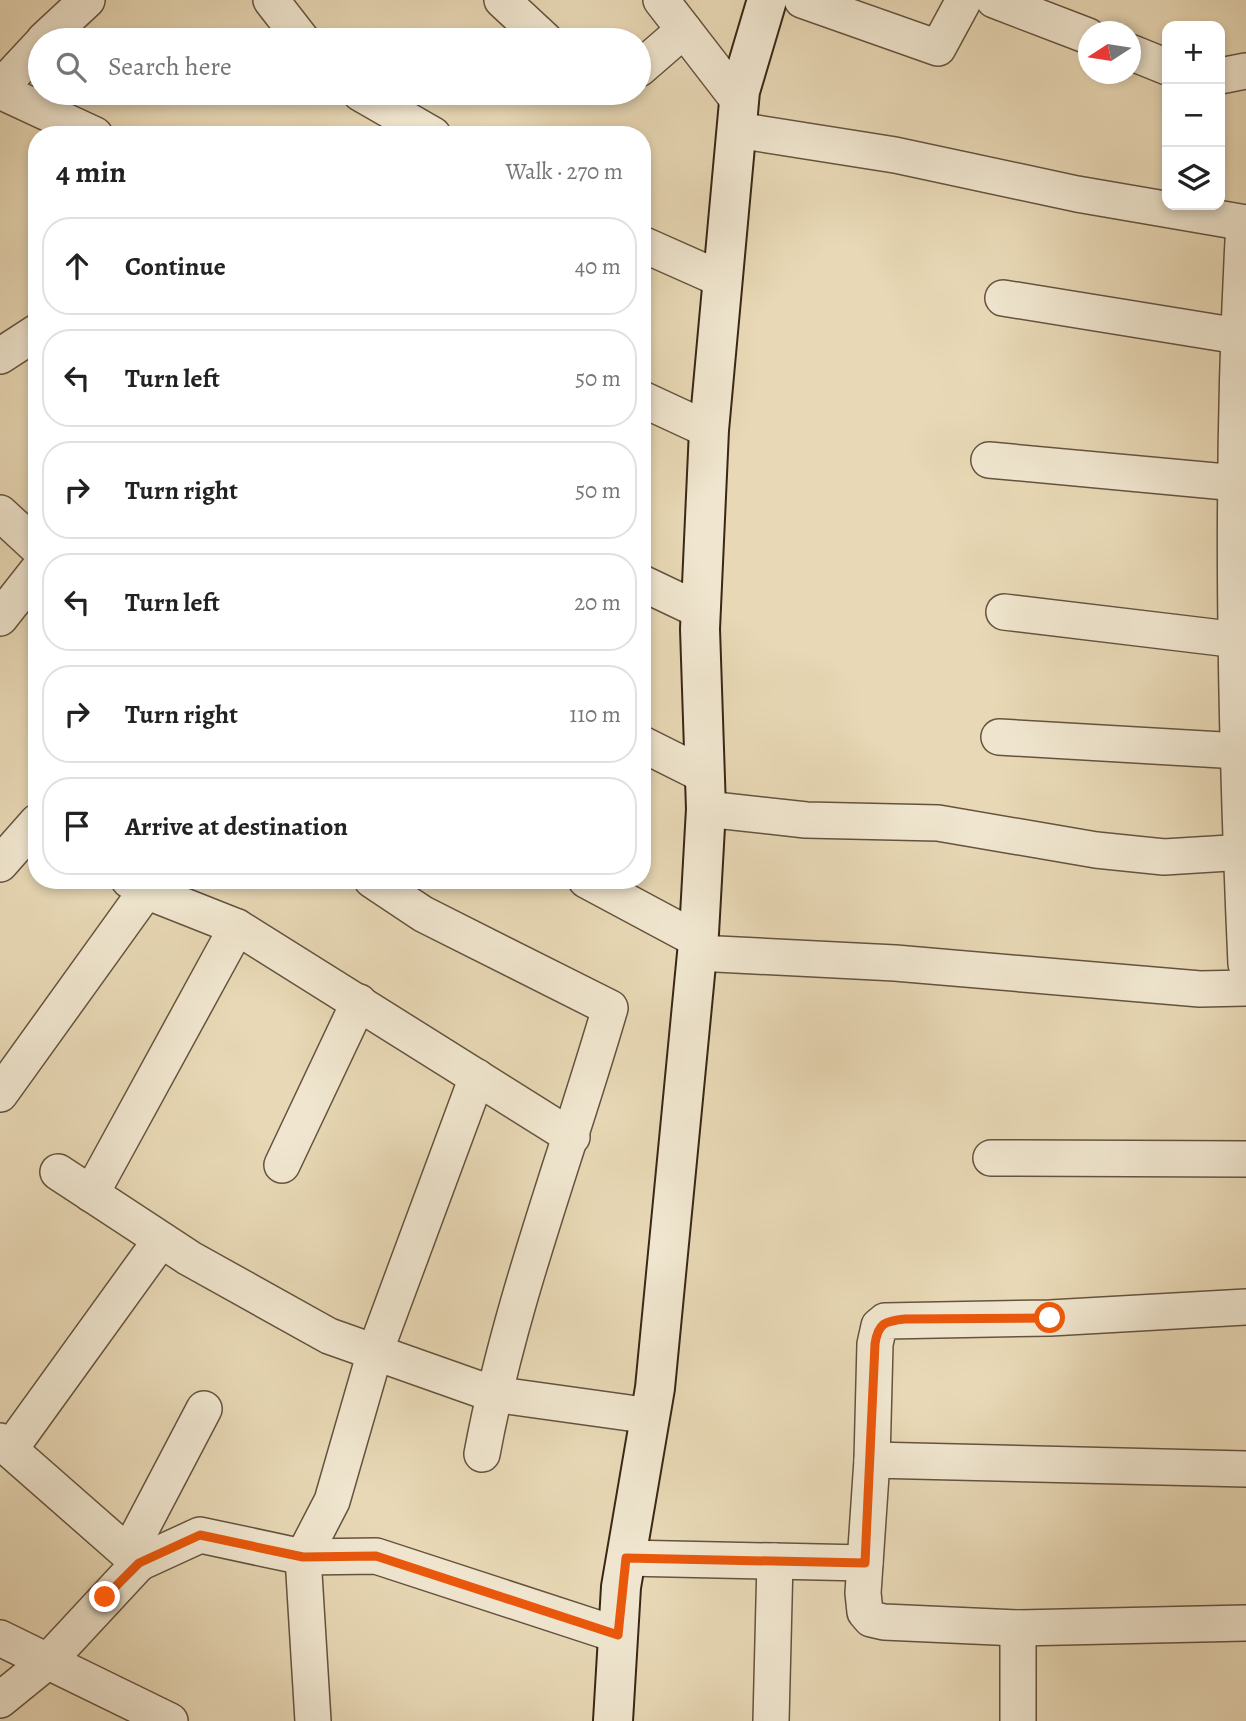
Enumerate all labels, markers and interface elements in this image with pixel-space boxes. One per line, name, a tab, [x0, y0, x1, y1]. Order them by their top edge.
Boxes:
north arrow	[1078, 21, 1141, 84]
map controls	[1162, 21, 1225, 210]
button: +	[1162, 21, 1225, 84]
search box	[28, 28, 651, 105]
icon: search	[52, 48, 90, 86]
text: Search here	[108, 49, 232, 84]
button: −	[1162, 84, 1225, 147]
button: layers	[1162, 147, 1225, 210]
text: 4 min	[56, 152, 126, 192]
text: Walk · 270 m	[505, 156, 623, 187]
icon: ahead	[58, 247, 96, 285]
text: Continue	[125, 249, 226, 284]
text: 40 m	[575, 251, 621, 282]
icon: left	[58, 359, 96, 397]
text: Turn left	[125, 361, 220, 396]
text: 50 m	[575, 363, 621, 394]
icon: right	[58, 471, 96, 509]
text: Turn right	[125, 473, 238, 508]
text: 50 m	[575, 475, 621, 506]
icon: left	[58, 583, 96, 621]
text: Turn left	[125, 585, 220, 620]
text: 20 m	[574, 587, 621, 618]
icon: right	[58, 695, 96, 733]
text: Turn right	[125, 697, 238, 732]
text: 110 m	[569, 699, 621, 730]
icon: arrive	[58, 807, 96, 845]
text: Arrive at destination	[125, 809, 348, 844]
route start	[1034, 1302, 1065, 1333]
route end	[89, 1581, 120, 1612]

